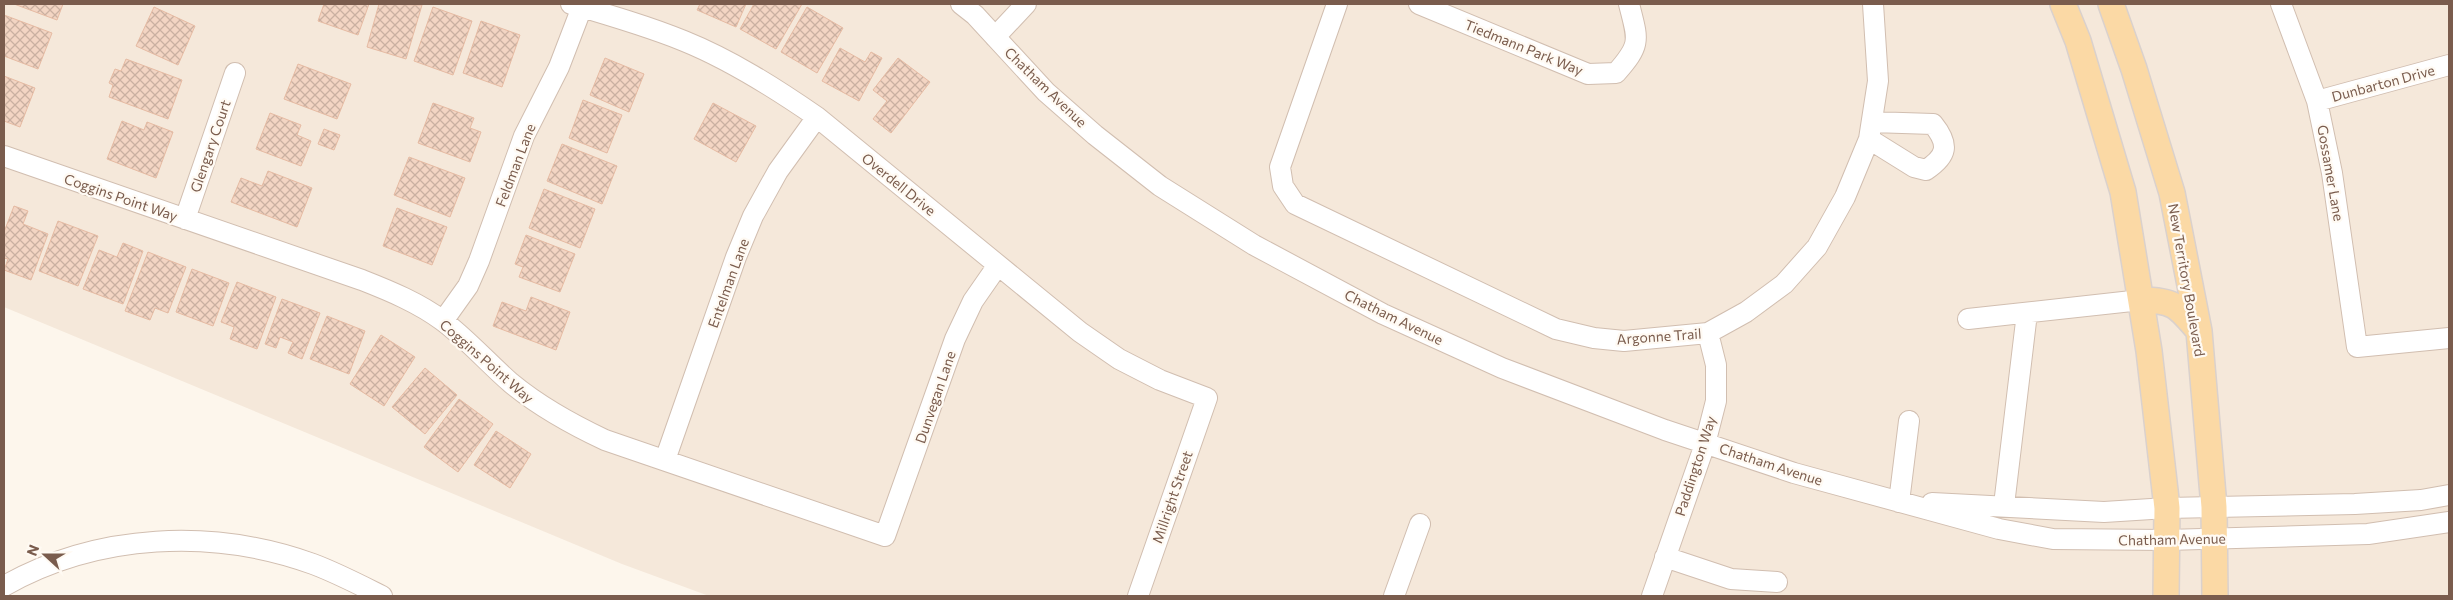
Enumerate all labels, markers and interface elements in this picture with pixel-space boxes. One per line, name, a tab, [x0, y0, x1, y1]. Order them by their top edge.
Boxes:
street label: Tiedmann Park Way	[1462, 15, 1586, 79]
street label: Chatham Avenue	[1001, 44, 1091, 130]
street label: Dunbarton Drive	[2330, 61, 2436, 105]
street label: Glengary Court	[186, 97, 234, 194]
street label: Feldman Lane	[491, 121, 539, 209]
street label: Gossamer Lane	[2314, 124, 2348, 222]
street label: Overdell Drive	[859, 149, 939, 219]
street label: Coggins Point Way	[62, 170, 180, 224]
street label: New Territory Boulevard	[2165, 202, 2209, 358]
street label: Entelman Lane	[704, 236, 752, 330]
street label: Chatham Avenue	[1342, 286, 1446, 348]
street label: Coggins Point Way	[437, 316, 537, 406]
street label: Argonne Trail	[1616, 325, 1702, 347]
street label: Dunvegan Lane	[911, 349, 959, 445]
street label: Paddington Way	[1671, 414, 1719, 518]
street label: Chatham Avenue	[1717, 439, 1825, 489]
street label: Millright Street	[1148, 448, 1196, 546]
north arrow	[20, 530, 70, 580]
street label: Chatham Avenue	[2118, 530, 2226, 548]
text: N	[23, 542, 42, 558]

